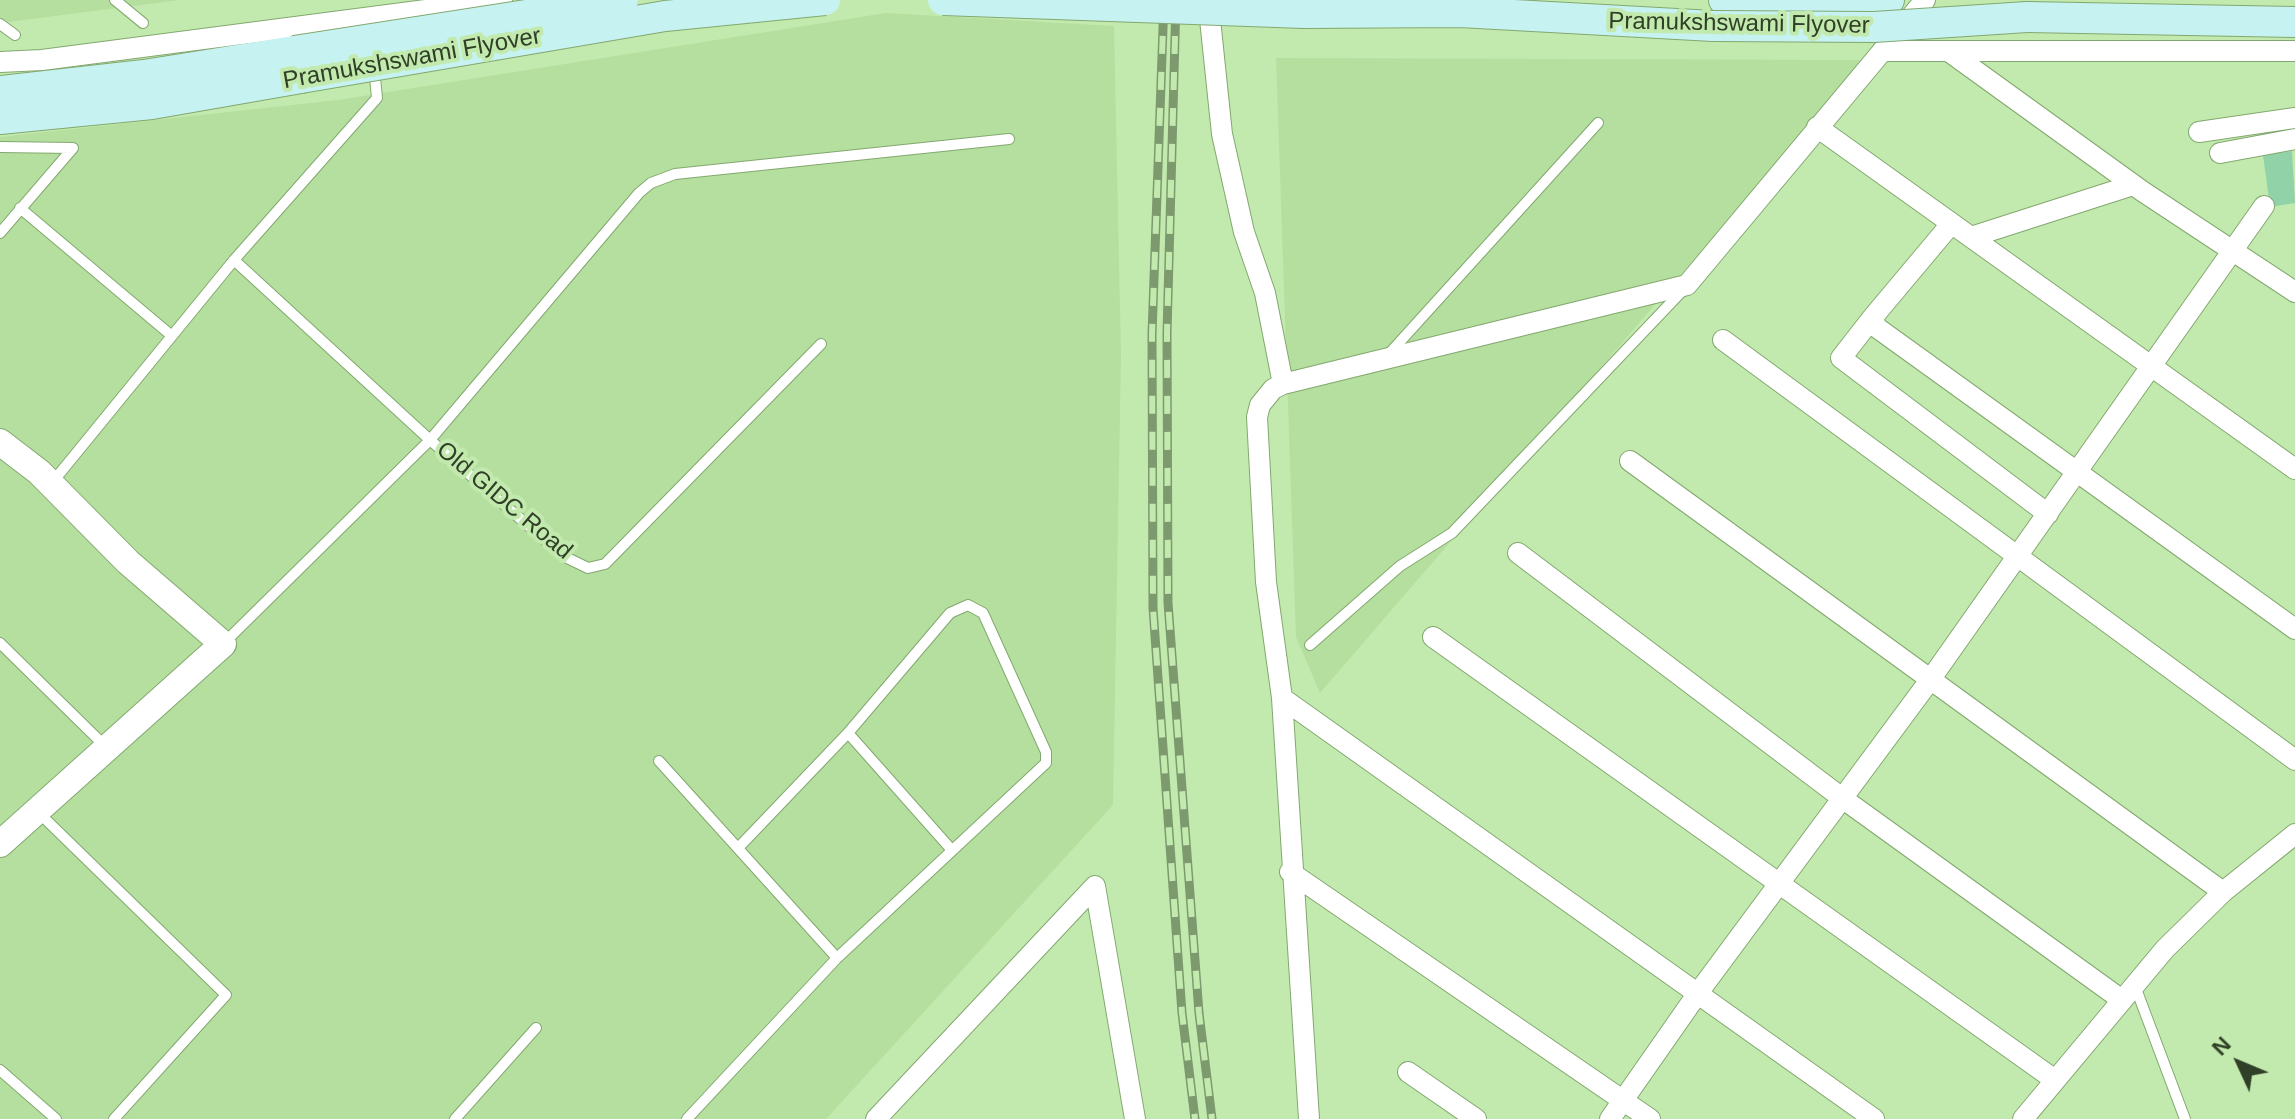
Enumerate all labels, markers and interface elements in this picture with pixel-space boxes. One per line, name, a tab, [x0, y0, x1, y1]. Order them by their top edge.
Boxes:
street label: Pramukshswami Flyover	[1608, 7, 1870, 41]
street label: Pramukshswami Flyover	[281, 22, 543, 96]
street label: Old GIDC Road	[430, 436, 578, 566]
north arrow	[2199, 1023, 2279, 1103]
text: N	[2207, 1032, 2236, 1060]

